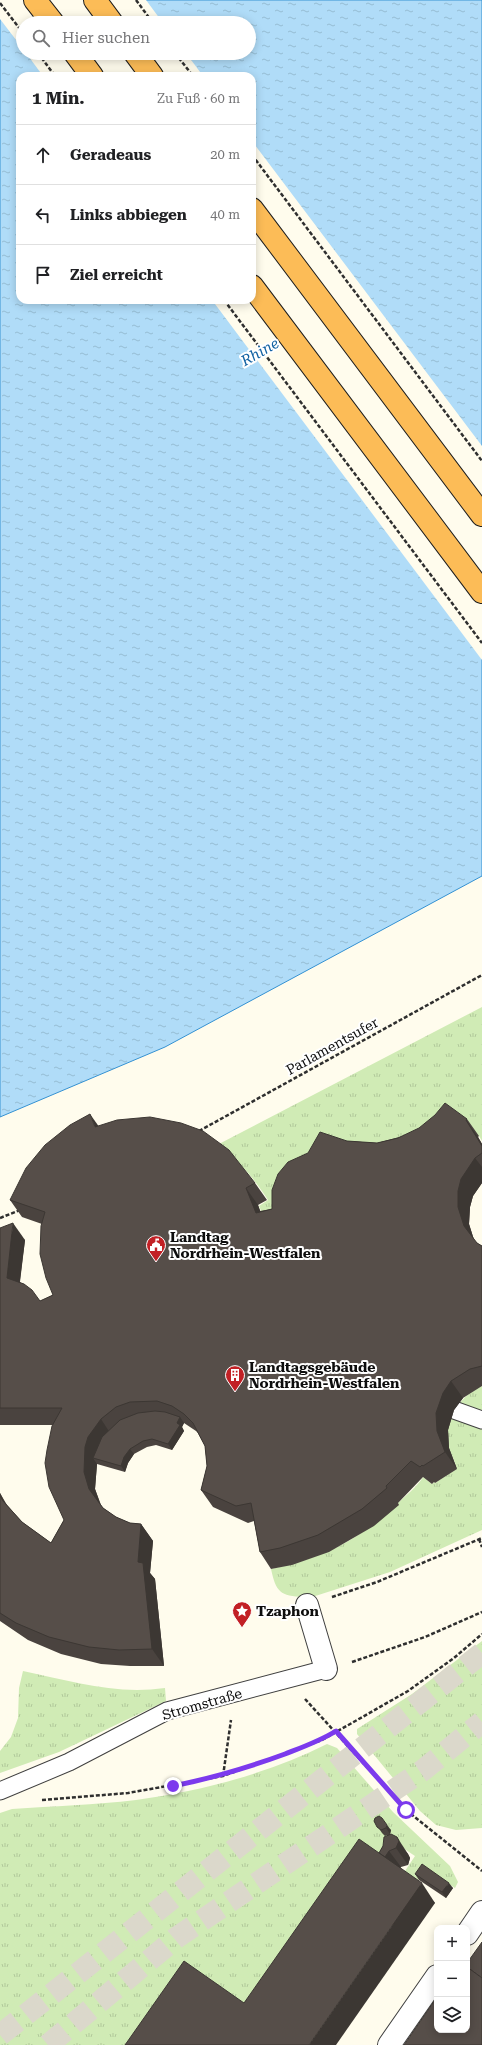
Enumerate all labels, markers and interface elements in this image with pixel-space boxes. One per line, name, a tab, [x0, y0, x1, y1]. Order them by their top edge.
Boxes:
search box	[16, 16, 256, 60]
icon: search	[30, 27, 52, 49]
text: Hier suchen	[62, 29, 150, 47]
text: 1 Min.	[32, 88, 85, 108]
text: Zu Fuß · 60 m	[157, 91, 240, 106]
icon: ahead	[32, 144, 54, 166]
text: Geradeaus	[70, 146, 151, 164]
text: 20 m	[210, 147, 240, 162]
icon: left	[32, 204, 54, 226]
text: Links abbiegen	[70, 206, 187, 224]
text: 40 m	[210, 207, 240, 222]
icon: arrive	[32, 264, 54, 286]
text: Ziel erreicht	[70, 266, 163, 284]
water label: Rhine	[237, 334, 283, 370]
street label: Parlamentsufer	[283, 1014, 381, 1078]
place label: Landtag Nordrhein-Westfalen	[170, 1229, 321, 1261]
public building icon: Landtag Nordrhein-Westfalen	[145, 1234, 167, 1262]
place label: Landtagsgebäude Nordrhein-Westfalen	[249, 1359, 400, 1391]
building icon: Landtagsgebäude Nordrhein-Westfalen	[224, 1364, 246, 1392]
place icon: Tzaphon	[231, 1600, 253, 1628]
place label: Tzaphon	[256, 1603, 320, 1619]
street label: Stromstraße	[160, 1685, 244, 1723]
route end	[164, 1777, 182, 1795]
route start	[397, 1801, 415, 1819]
map controls	[434, 1925, 470, 2033]
button: +	[434, 1925, 470, 1961]
button: −	[434, 1961, 470, 1997]
button: layers	[434, 1997, 470, 2033]

